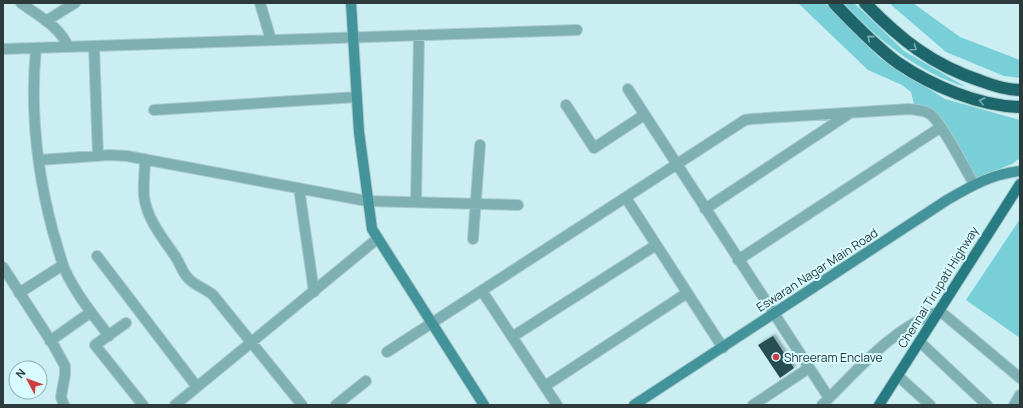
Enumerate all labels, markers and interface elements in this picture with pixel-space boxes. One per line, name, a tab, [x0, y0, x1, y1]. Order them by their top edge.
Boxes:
one-way arrow	[867, 35, 875, 43]
one-way arrow	[910, 43, 917, 51]
one-way arrow	[979, 97, 985, 105]
street label: Chennai Tirupati Highway	[894, 222, 983, 351]
street label: Eswaran Nagar Main Road	[753, 224, 881, 316]
place label: Shreeram Enclave	[784, 349, 883, 366]
marker: Shreeram Enclave	[771, 352, 781, 362]
north arrow	[8, 360, 48, 400]
text: N	[12, 365, 28, 381]

